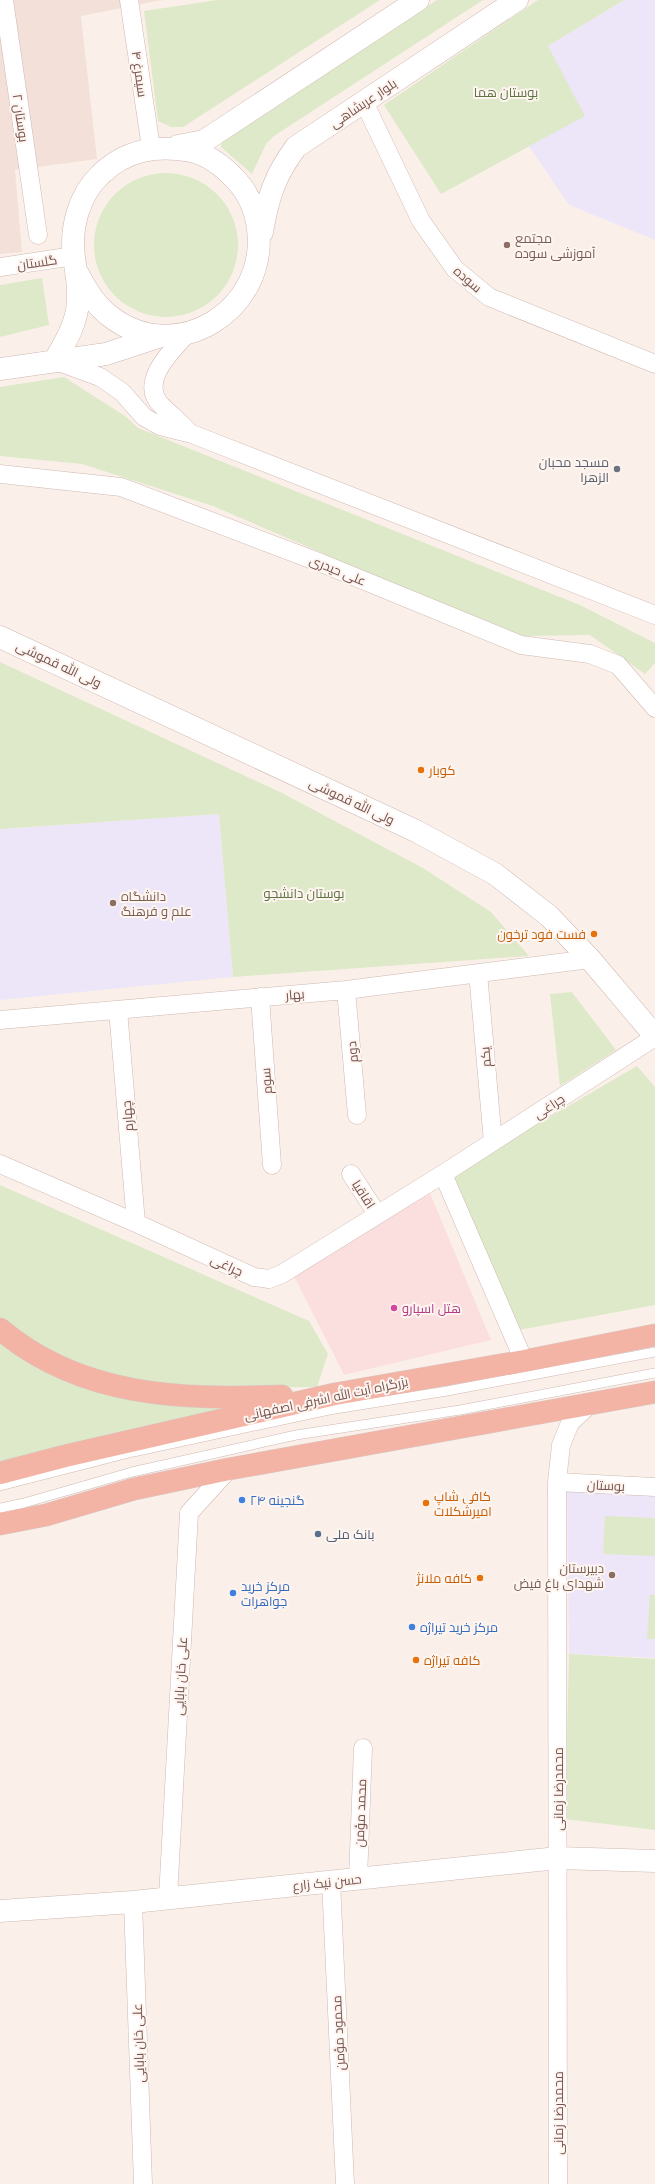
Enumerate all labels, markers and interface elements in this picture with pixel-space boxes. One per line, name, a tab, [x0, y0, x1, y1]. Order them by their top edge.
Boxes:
street label: سیمرغ ۴	[127, 50, 151, 98]
street label: بلوار عربشاهی	[327, 75, 401, 133]
park label: بوستان هما	[474, 84, 538, 102]
street label: بوستان ۲	[8, 93, 32, 143]
place label: مجتمع آموزشی سوده	[515, 230, 596, 263]
marker: مجتمع آموزشی سوده	[502, 240, 512, 250]
street label: گلستان	[16, 251, 58, 275]
street label: سوده	[449, 262, 485, 297]
place label: مسجد محبان الزهرا	[539, 454, 609, 487]
marker: مسجد محبان الزهرا	[612, 464, 622, 474]
street label: علی حیدری	[307, 551, 369, 590]
street label: ولی الله قموشی	[13, 637, 104, 693]
place label: کوبار	[428, 762, 455, 780]
marker: کوبار	[416, 765, 426, 775]
street label: ولی الله قموشی	[306, 774, 397, 830]
park label: بوستان دانشجو	[263, 885, 345, 903]
place label: دانشگاه علم و فرهنگ	[121, 888, 192, 921]
marker: دانشگاه علم و فرهنگ	[108, 898, 118, 908]
place label: فست فود ترخون	[497, 926, 586, 944]
marker: فست فود ترخون	[589, 929, 599, 939]
street label: بهار	[284, 985, 305, 1005]
street label: دوم	[343, 1040, 363, 1063]
street label: یکم	[476, 1045, 496, 1068]
street label: سوم	[257, 1067, 277, 1095]
street label: چراغی	[530, 1090, 569, 1124]
street label: چهارم	[118, 1100, 138, 1132]
street label: اقاقیا	[347, 1177, 379, 1212]
street label: چراغی	[207, 1251, 246, 1281]
place label: هتل اسپارو	[402, 1300, 461, 1318]
marker: هتل اسپارو	[389, 1303, 399, 1313]
street label: بزرگراه آیت الله اشرفی اصفهانی	[243, 1373, 410, 1425]
street label: بوستان	[586, 1476, 625, 1496]
place label: کافی شاپ امیرشکلات	[434, 1488, 492, 1521]
place label: گنجینه ۲۴	[250, 1492, 304, 1510]
marker: گنجینه ۲۴	[237, 1495, 247, 1505]
marker: کافی شاپ امیرشکلات	[421, 1498, 431, 1508]
place label: بانک ملی	[326, 1526, 375, 1544]
marker: بانک ملی	[313, 1529, 323, 1539]
place label: دبیرستان شهدای باغ فیض	[514, 1560, 604, 1593]
place label: کافه ملانژ	[416, 1570, 472, 1588]
marker: دبیرستان شهدای باغ فیض	[607, 1570, 617, 1580]
marker: کافه ملانژ	[475, 1573, 485, 1583]
place label: مرکز خرید جواهرات	[241, 1578, 290, 1611]
marker: مرکز خرید جواهرات	[228, 1588, 238, 1598]
place label: مرکز خرید تیراژه	[420, 1619, 498, 1637]
marker: مرکز خرید تیراژه	[407, 1622, 417, 1632]
street label: علی خان بابایی	[170, 1636, 192, 1716]
place label: کافه تیراژه	[424, 1652, 480, 1670]
marker: کافه تیراژه	[411, 1655, 421, 1665]
street label: محمدرضا زمانی	[550, 1747, 568, 1831]
street label: محمد مؤمن	[351, 1778, 371, 1848]
street label: حسن نیک زارع	[292, 1870, 363, 1896]
street label: محمود مؤمن	[328, 1995, 350, 2071]
street label: علی خان بابایی	[129, 2003, 149, 2083]
street label: محمدرضا زمانی	[550, 2071, 568, 2155]

